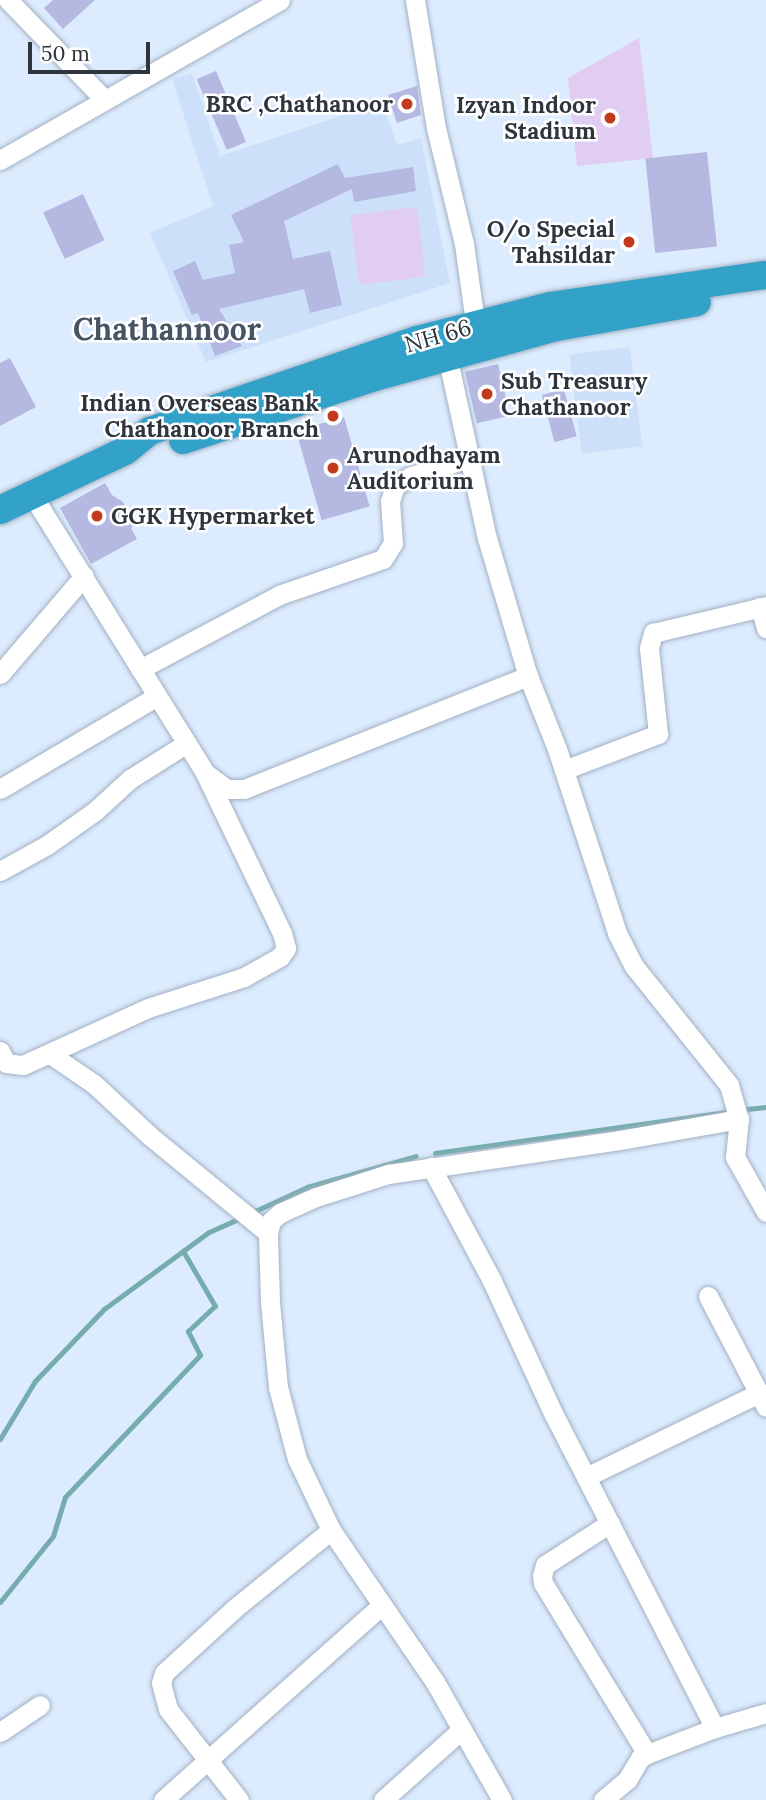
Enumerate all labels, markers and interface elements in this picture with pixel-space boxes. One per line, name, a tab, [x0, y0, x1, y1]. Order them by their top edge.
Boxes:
scale bar	[32, 28, 154, 72]
text: 50 m	[41, 40, 90, 67]
place label: BRC ,Chathanoor	[206, 90, 393, 118]
place label: Izyan Indoor Stadium	[456, 91, 596, 145]
marker: BRC ,Chathanoor	[399, 96, 415, 112]
marker: Izyan Indoor Stadium	[602, 110, 618, 126]
place label: O/o Special Tahsildar	[487, 215, 615, 269]
marker: O/o Special Tahsildar	[621, 234, 637, 250]
district label: Chathannoor	[73, 311, 261, 347]
street label: NH 66	[401, 313, 475, 359]
place label: Sub Treasury Chathanoor	[501, 367, 648, 421]
marker: Sub Treasury Chathanoor	[479, 386, 495, 402]
place label: Indian Overseas Bank Chathanoor Branch	[80, 389, 319, 443]
marker: Indian Overseas Bank Chathanoor Branch	[325, 408, 341, 424]
place label: Arunodhayam Auditorium	[347, 441, 501, 495]
marker: Arunodhayam Auditorium	[325, 460, 341, 476]
place label: GGK Hypermarket	[111, 502, 315, 530]
marker: GGK Hypermarket	[89, 508, 105, 524]

